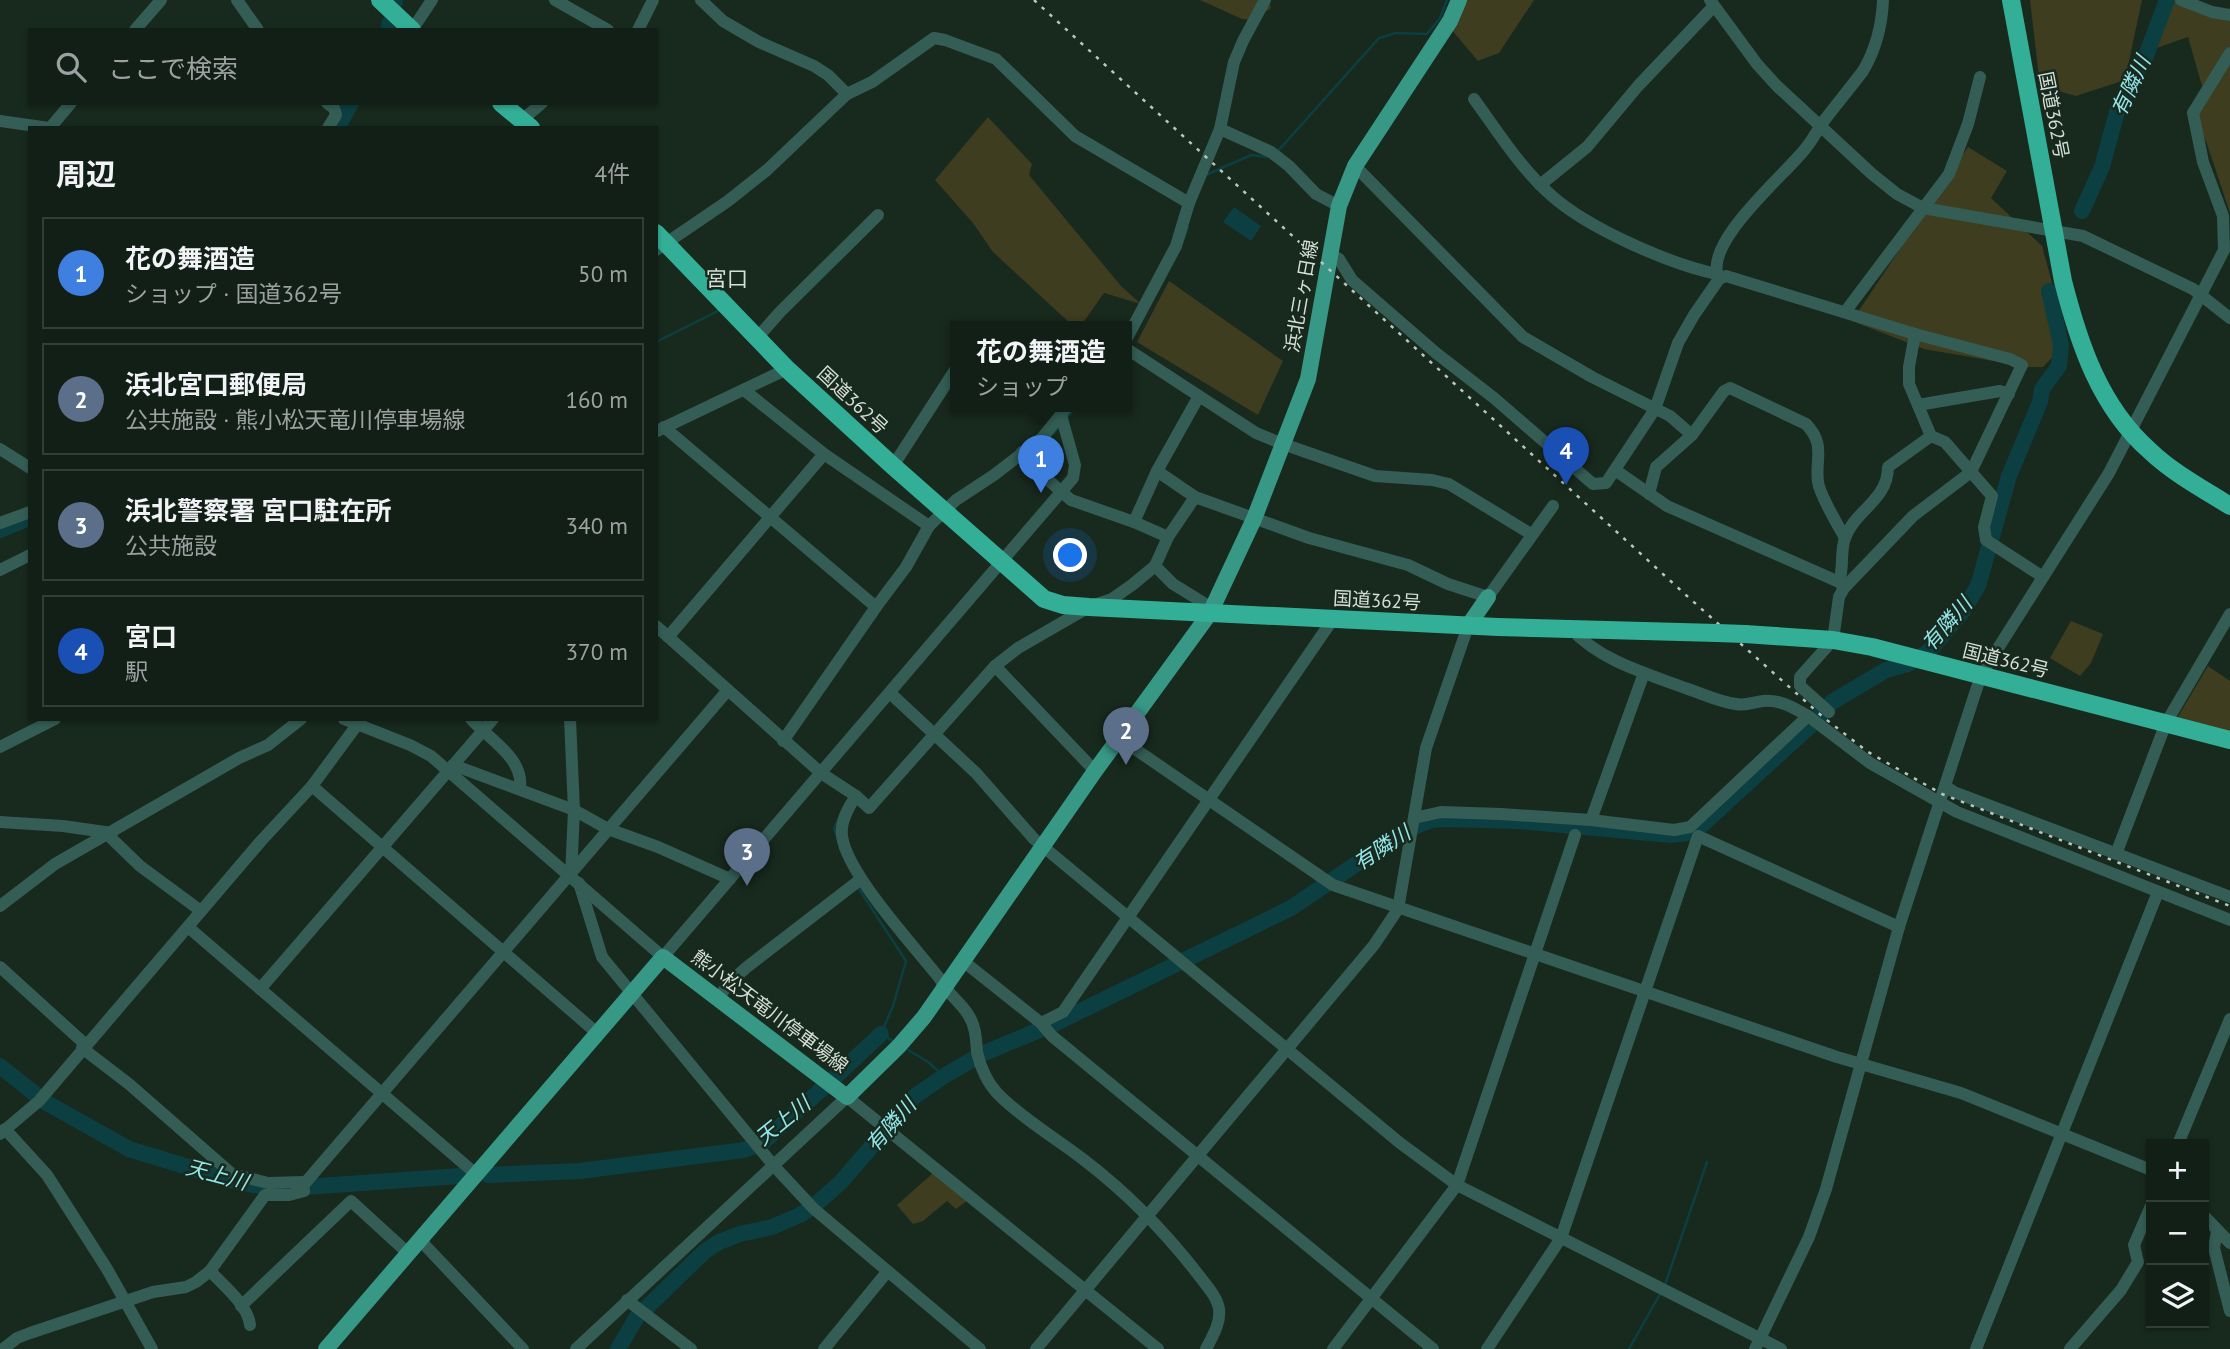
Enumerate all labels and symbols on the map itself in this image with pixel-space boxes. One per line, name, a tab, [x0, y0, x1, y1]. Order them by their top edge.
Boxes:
water label: 有隣川	[2105, 50, 2157, 120]
street label: 国道362号	[2034, 69, 2074, 161]
street label: 浜北三ヶ日線	[1279, 238, 1323, 354]
district label: 宮口	[706, 265, 748, 292]
street label: 国道362号	[813, 361, 893, 439]
pin: 4	[1543, 427, 1589, 485]
pin: 1	[1018, 435, 1064, 493]
your location	[1053, 538, 1087, 572]
street label: 国道362号	[1332, 586, 1422, 614]
water label: 有隣川	[1916, 590, 1979, 656]
street label: 国道362号	[1960, 638, 2052, 682]
pin: 2	[1103, 707, 1149, 765]
water label: 有隣川	[1348, 818, 1417, 876]
pin: 3	[724, 828, 770, 886]
street label: 熊小松天竜川停車場線	[687, 944, 853, 1078]
water label: 天上川	[750, 1089, 817, 1151]
water label: 有隣川	[860, 1091, 923, 1157]
water label: 天上川	[183, 1153, 253, 1196]

